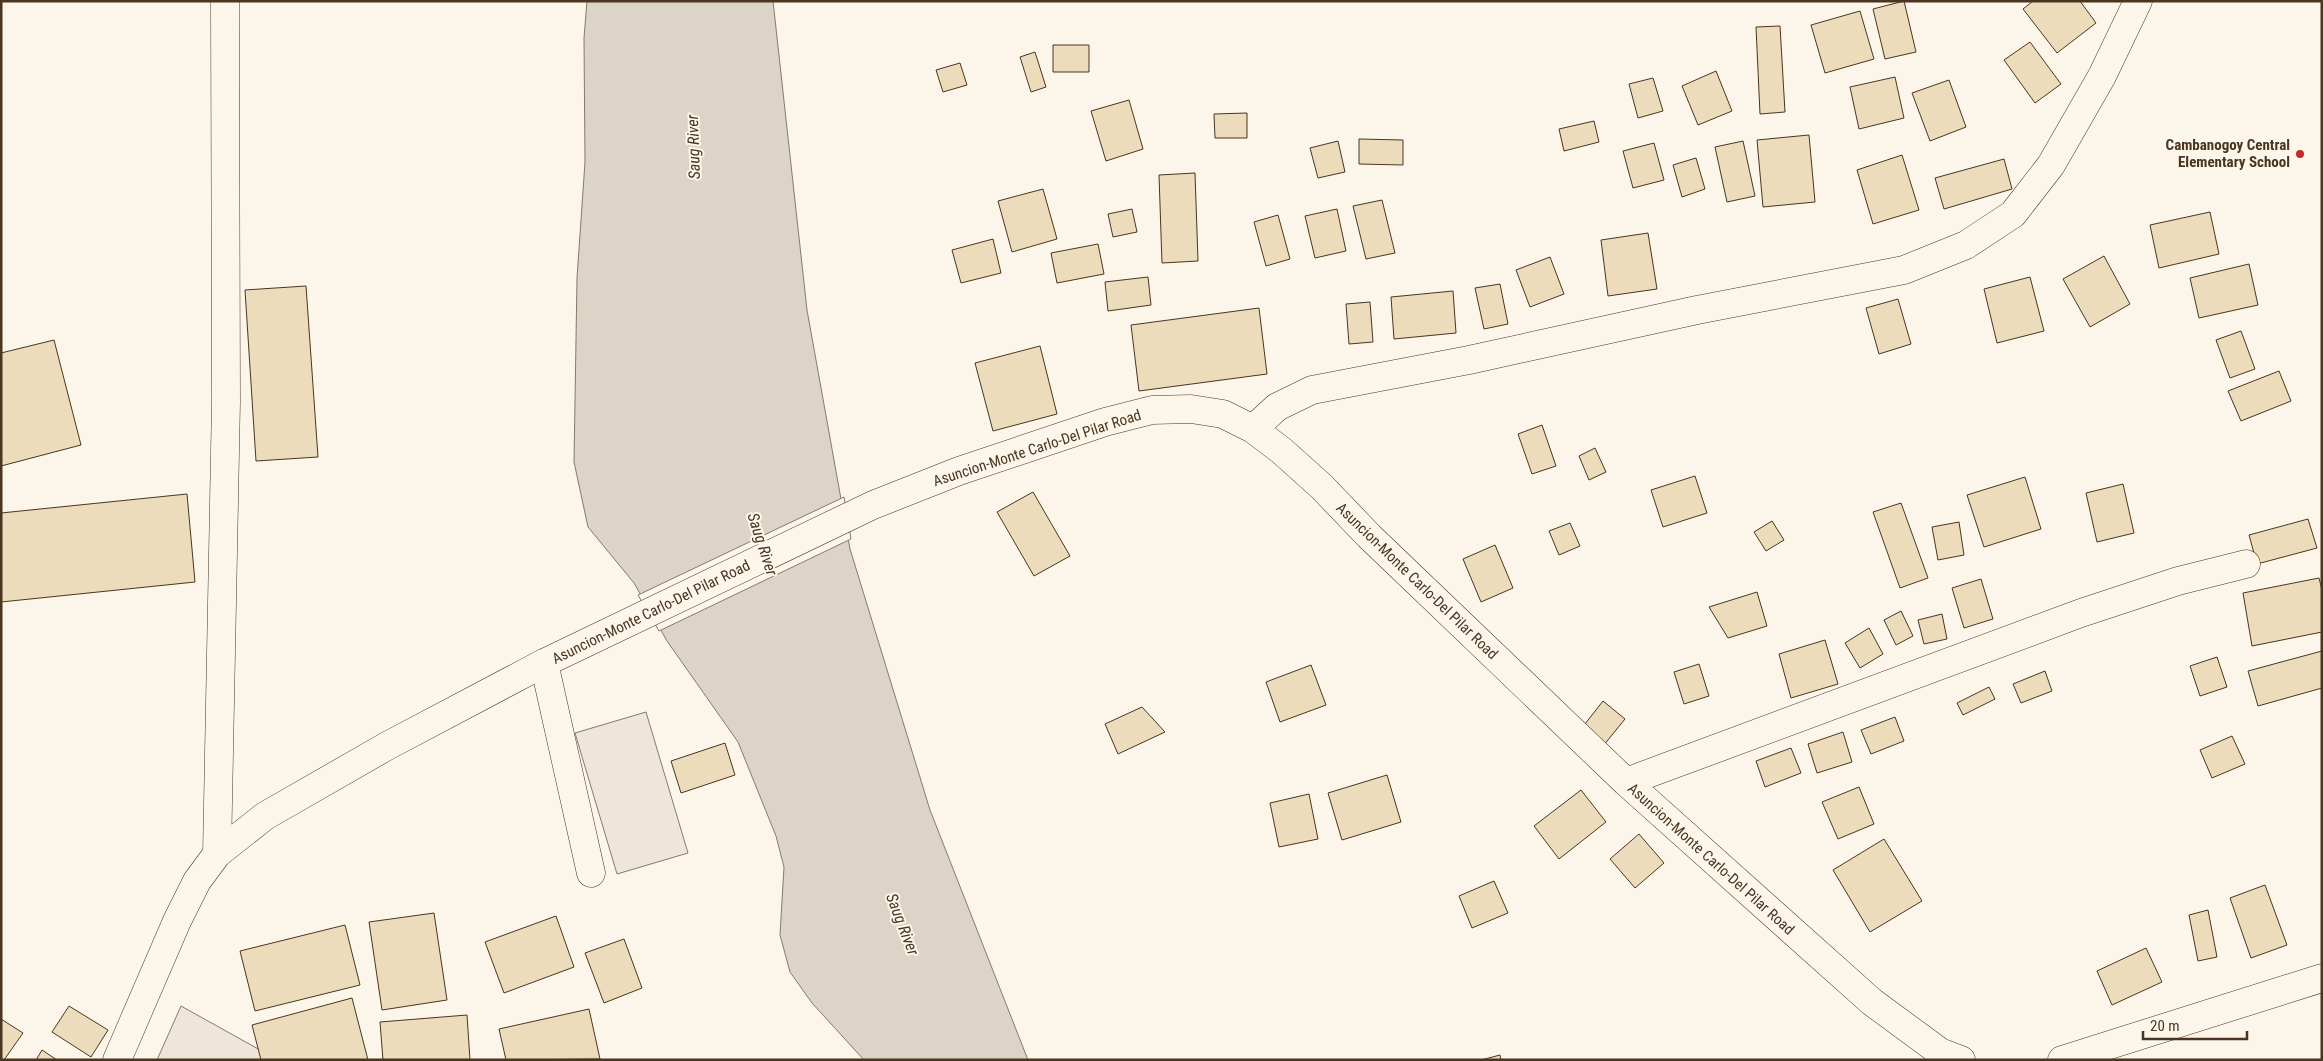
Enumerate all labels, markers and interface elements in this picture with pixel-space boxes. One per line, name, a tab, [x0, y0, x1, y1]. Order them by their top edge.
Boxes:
water label: Saug River	[683, 113, 704, 180]
place label: Cambanogoy Central Elementary School	[2166, 136, 2290, 171]
marker: Cambanogoy Central Elementary School	[2294, 148, 2306, 160]
street label: Asuncion-Monte Carlo-Del Pilar Road	[931, 406, 1143, 490]
street label: Asuncion-Monte Carlo-Del Pilar Road	[1332, 499, 1502, 663]
water label: Saug River	[744, 510, 782, 579]
street label: Asuncion-Monte Carlo-Del Pilar Road	[549, 556, 753, 668]
street label: Asuncion-Monte Carlo-Del Pilar Road	[1624, 779, 1798, 939]
water label: Saug River	[882, 891, 923, 959]
scale bar	[2143, 1008, 2247, 1040]
text: 20 m	[2150, 1017, 2180, 1035]

